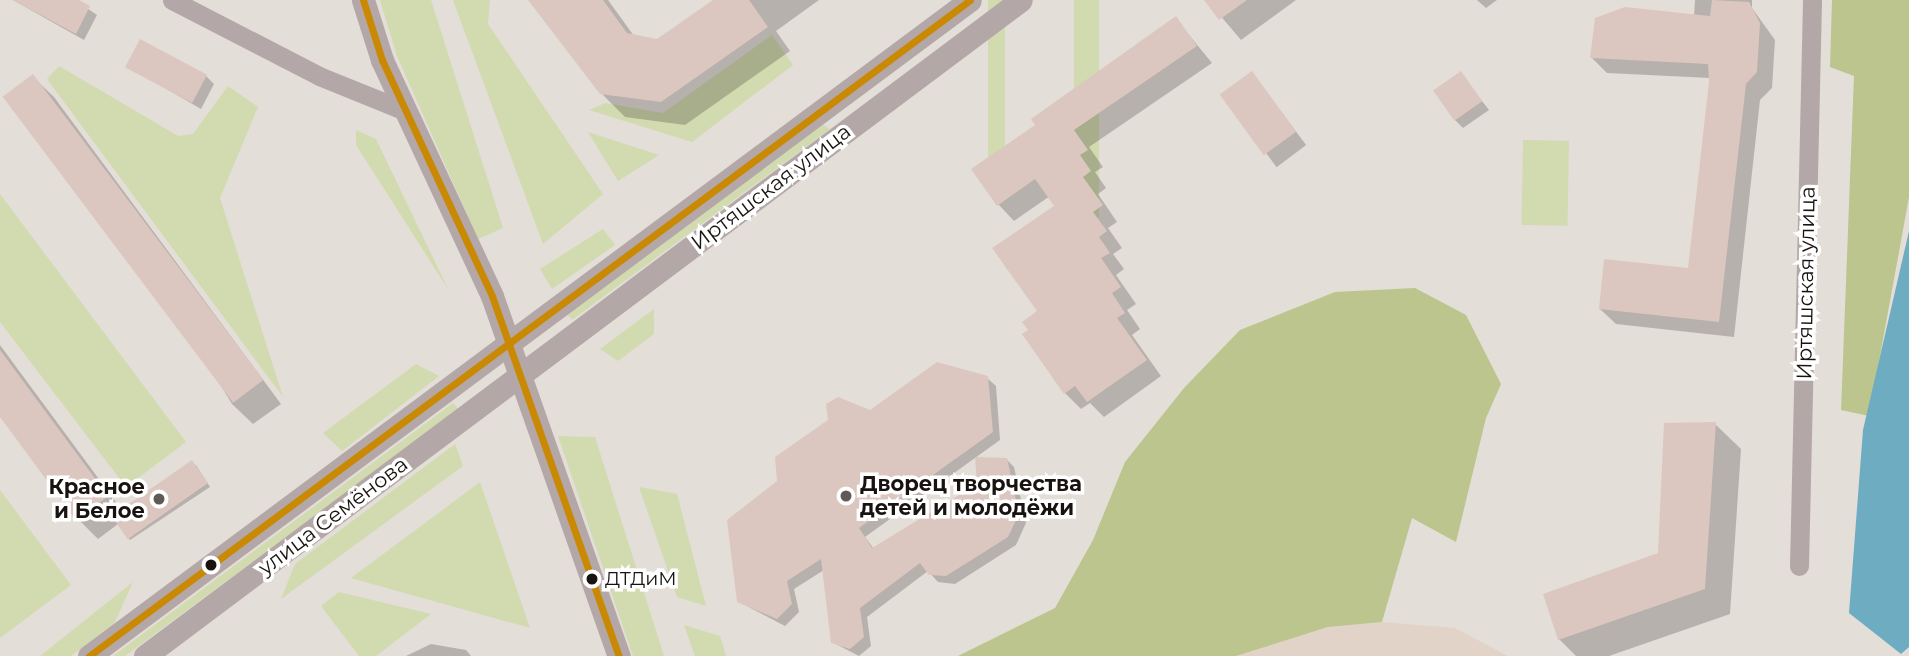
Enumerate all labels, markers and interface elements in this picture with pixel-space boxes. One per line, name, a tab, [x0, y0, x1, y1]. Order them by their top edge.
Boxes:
street label: Иртяшская улица	[686, 119, 856, 255]
street label: Иртяшская улица	[1792, 186, 1820, 380]
street label: улица Семёнова	[253, 452, 413, 580]
place label: Дворец творчества детей и молодёжи	[860, 471, 1082, 521]
place label: Красное и Белое	[48, 474, 145, 524]
marker: Дворец творчества детей и молодёжи	[838, 488, 854, 504]
marker: Красное и Белое	[151, 491, 167, 507]
unlabelled marker	[204, 558, 218, 572]
place label: ДТДиМ	[605, 568, 677, 590]
marker: ДТДиМ	[585, 572, 599, 586]

